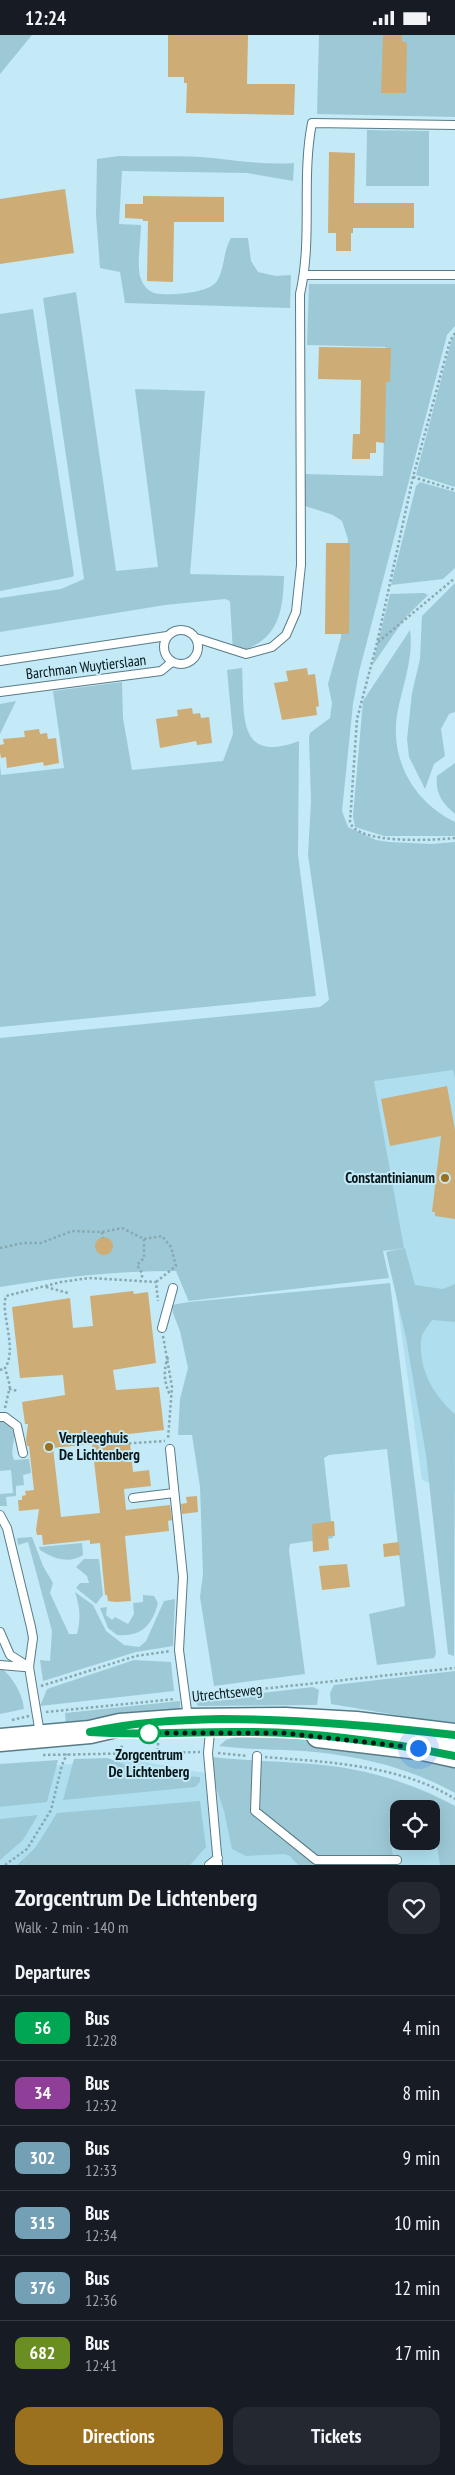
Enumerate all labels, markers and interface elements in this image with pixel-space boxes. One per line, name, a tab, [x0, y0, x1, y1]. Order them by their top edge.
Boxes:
text: 12:24	[25, 6, 66, 30]
street label: Barchman Wuytierslaan	[25, 650, 147, 683]
place label: Constantinianum	[345, 1168, 435, 1187]
marker: Constantinianum	[439, 1172, 451, 1184]
place label: Verpleeghuis De Lichtenberg	[58, 1428, 140, 1464]
marker: Verpleeghuis De Lichtenberg	[43, 1441, 55, 1453]
street label: Utrechtseweg	[191, 1679, 263, 1706]
marker: Zorgcentrum De Lichtenberg	[138, 1722, 160, 1744]
your location	[406, 1736, 431, 1761]
place label: Zorgcentrum De Lichtenberg	[109, 1745, 190, 1781]
map controls	[390, 1800, 440, 1850]
button: locate	[390, 1800, 440, 1850]
text: Zorgcentrum De Lichtenberg	[15, 1882, 257, 1913]
button: heart	[388, 1882, 440, 1934]
text: Walk · 2 min · 140 m	[15, 1917, 128, 1937]
text: Departures	[15, 1960, 90, 1984]
text: Bus	[85, 2006, 109, 2030]
text: 56	[34, 2016, 51, 2039]
text: 4 min	[403, 2016, 440, 2040]
text: 12:28	[85, 2030, 117, 2050]
text: Bus	[85, 2071, 109, 2095]
text: 34	[34, 2081, 51, 2104]
text: 8 min	[403, 2081, 440, 2105]
text: 12:32	[85, 2095, 117, 2115]
text: Bus	[85, 2136, 109, 2160]
text: 302	[30, 2146, 55, 2169]
text: 9 min	[403, 2146, 440, 2170]
text: 12:33	[85, 2160, 117, 2180]
text: Bus	[85, 2201, 109, 2225]
text: 315	[30, 2211, 55, 2234]
text: 10 min	[394, 2211, 440, 2235]
text: 12:34	[85, 2225, 117, 2245]
text: Bus	[85, 2266, 109, 2290]
text: 376	[30, 2276, 55, 2299]
text: 12 min	[394, 2276, 440, 2300]
text: 12:36	[85, 2290, 117, 2310]
text: Bus	[85, 2331, 109, 2355]
text: 682	[30, 2341, 55, 2364]
text: 17 min	[395, 2341, 440, 2365]
text: 12:41	[85, 2355, 117, 2375]
button: Directions	[15, 2407, 223, 2465]
button: Tickets	[233, 2407, 440, 2465]

